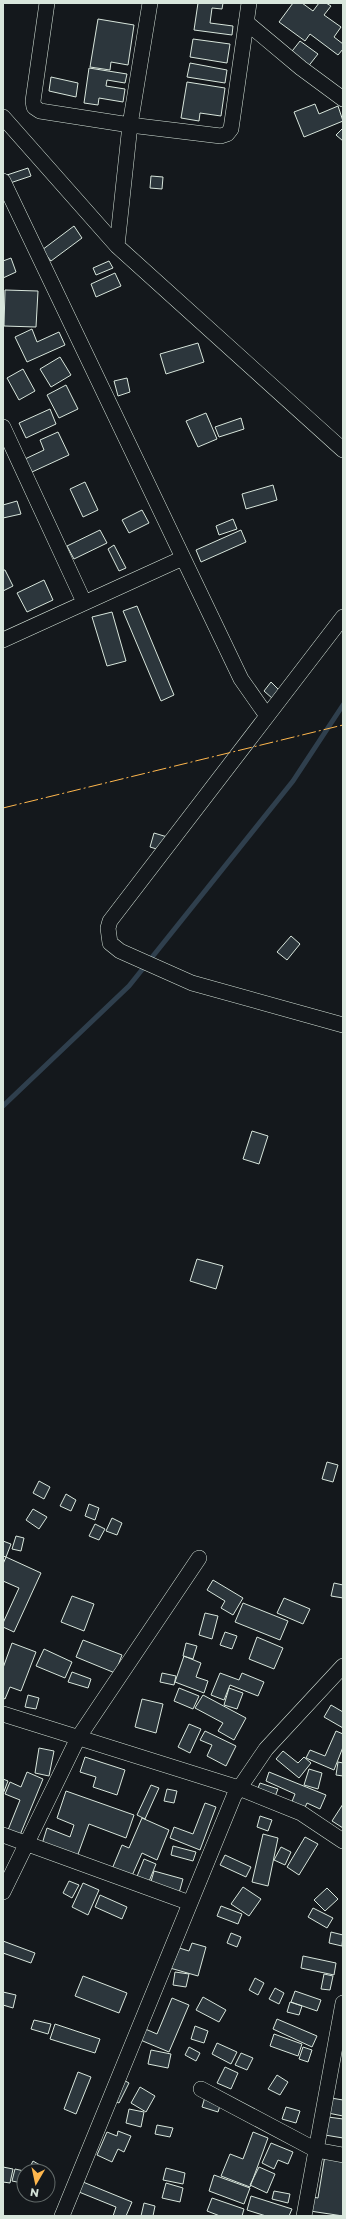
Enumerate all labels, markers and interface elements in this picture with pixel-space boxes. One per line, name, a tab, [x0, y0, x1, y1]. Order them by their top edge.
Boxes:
north arrow	[16, 2163, 56, 2203]
text: N	[29, 2185, 40, 2200]

